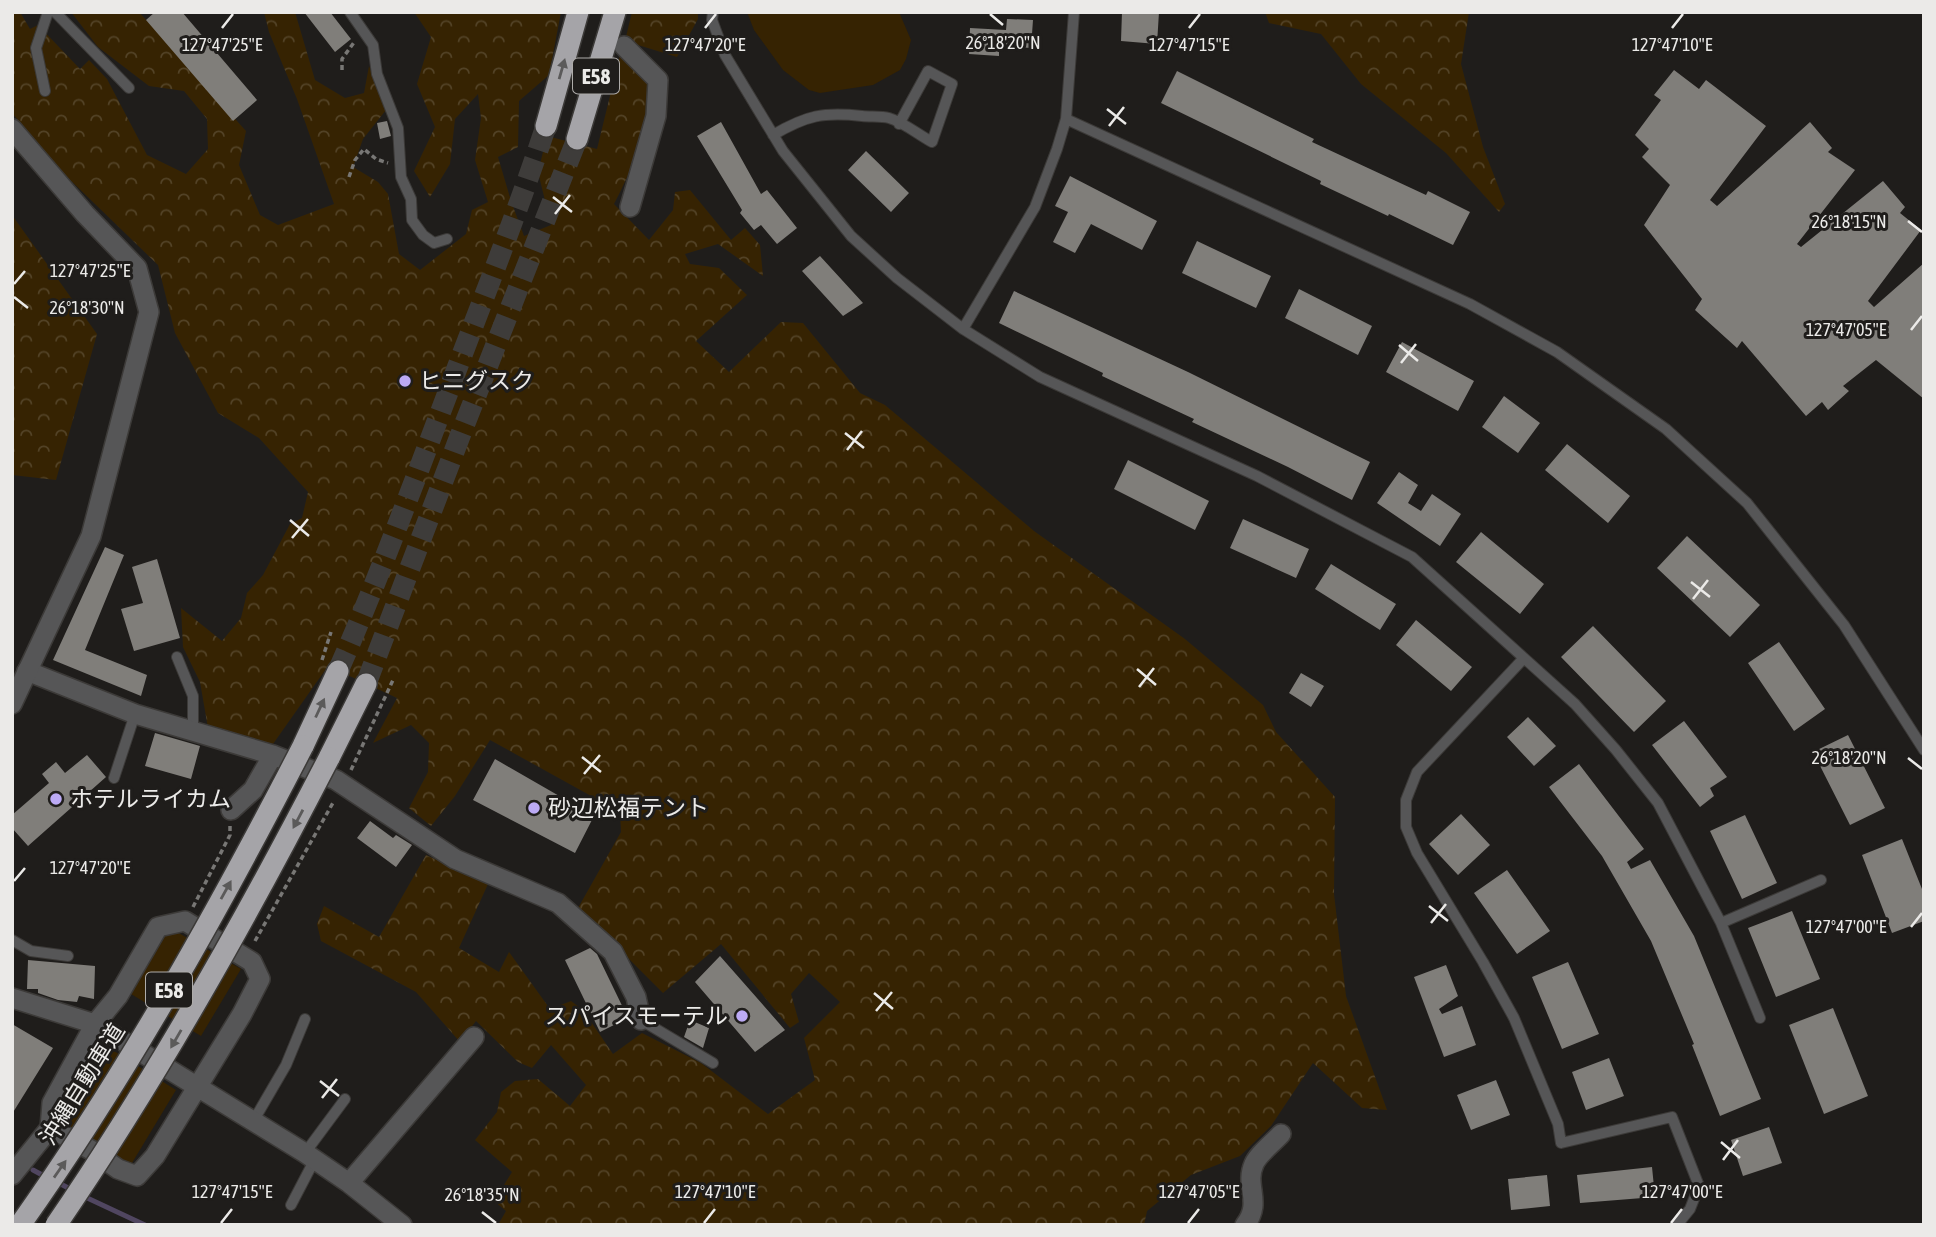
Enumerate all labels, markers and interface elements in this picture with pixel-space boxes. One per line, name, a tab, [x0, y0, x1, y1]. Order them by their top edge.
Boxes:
text: 26°18'20"N	[965, 32, 1041, 53]
text: 127°47'25"E	[182, 34, 263, 55]
text: 127°47'20"E	[665, 34, 746, 55]
text: 127°47'15"E	[1149, 34, 1230, 55]
text: 127°47'10"E	[1632, 34, 1713, 55]
one-way arrow	[557, 58, 568, 80]
road number: E58	[573, 58, 619, 94]
text: 26°18'15"N	[1811, 211, 1887, 232]
text: 127°47'25"E	[50, 260, 131, 281]
text: 26°18'30"N	[49, 297, 125, 318]
text: 127°47'05"E	[1806, 319, 1887, 340]
place label: ヒニグスク	[419, 368, 534, 394]
marker: ヒニグスク	[397, 373, 413, 389]
one-way arrow	[315, 698, 326, 719]
text: 26°18'20"N	[1811, 747, 1887, 768]
place label: ホテルライカム	[70, 786, 231, 812]
marker: ホテルライカム	[48, 791, 64, 807]
place label: 砂辺松福テント	[548, 795, 709, 821]
marker: 砂辺松福テント	[526, 800, 542, 816]
one-way arrow	[292, 809, 303, 829]
text: 127°47'20"E	[50, 857, 131, 878]
one-way arrow	[220, 880, 232, 899]
text: 127°47'00"E	[1806, 916, 1887, 937]
road number: E58	[146, 972, 192, 1007]
place label: スパイスモーテル	[545, 1003, 728, 1029]
marker: スパイスモーテル	[734, 1008, 750, 1024]
street label: 沖縄自動車道	[34, 1019, 130, 1149]
one-way arrow	[169, 1030, 182, 1049]
one-way arrow	[52, 1160, 66, 1178]
text: 127°47'15"E	[192, 1181, 273, 1202]
text: 127°47'10"E	[675, 1181, 756, 1202]
text: 127°47'05"E	[1159, 1181, 1240, 1202]
text: 127°47'00"E	[1642, 1181, 1723, 1202]
text: 26°18'35"N	[444, 1184, 520, 1205]

